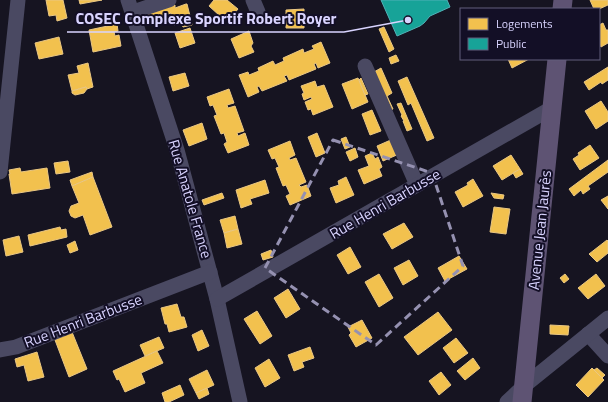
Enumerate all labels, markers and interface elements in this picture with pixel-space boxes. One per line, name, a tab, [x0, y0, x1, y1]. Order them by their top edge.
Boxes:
callout: COSEC Complexe Sportif Robert Royer	[67, 4, 344, 32]
text: COSEC Complexe Sportif Robert Royer	[75, 6, 337, 30]
legend	[460, 8, 600, 60]
text: Logements	[496, 14, 553, 33]
text: Public	[496, 34, 526, 53]
street label: Rue Anatole France	[163, 137, 218, 261]
street label: Rue Henri Barbusse	[325, 162, 445, 245]
street label: Avenue Jean Jaurès	[522, 169, 557, 291]
street label: Rue Henri Barbusse	[20, 287, 145, 354]

